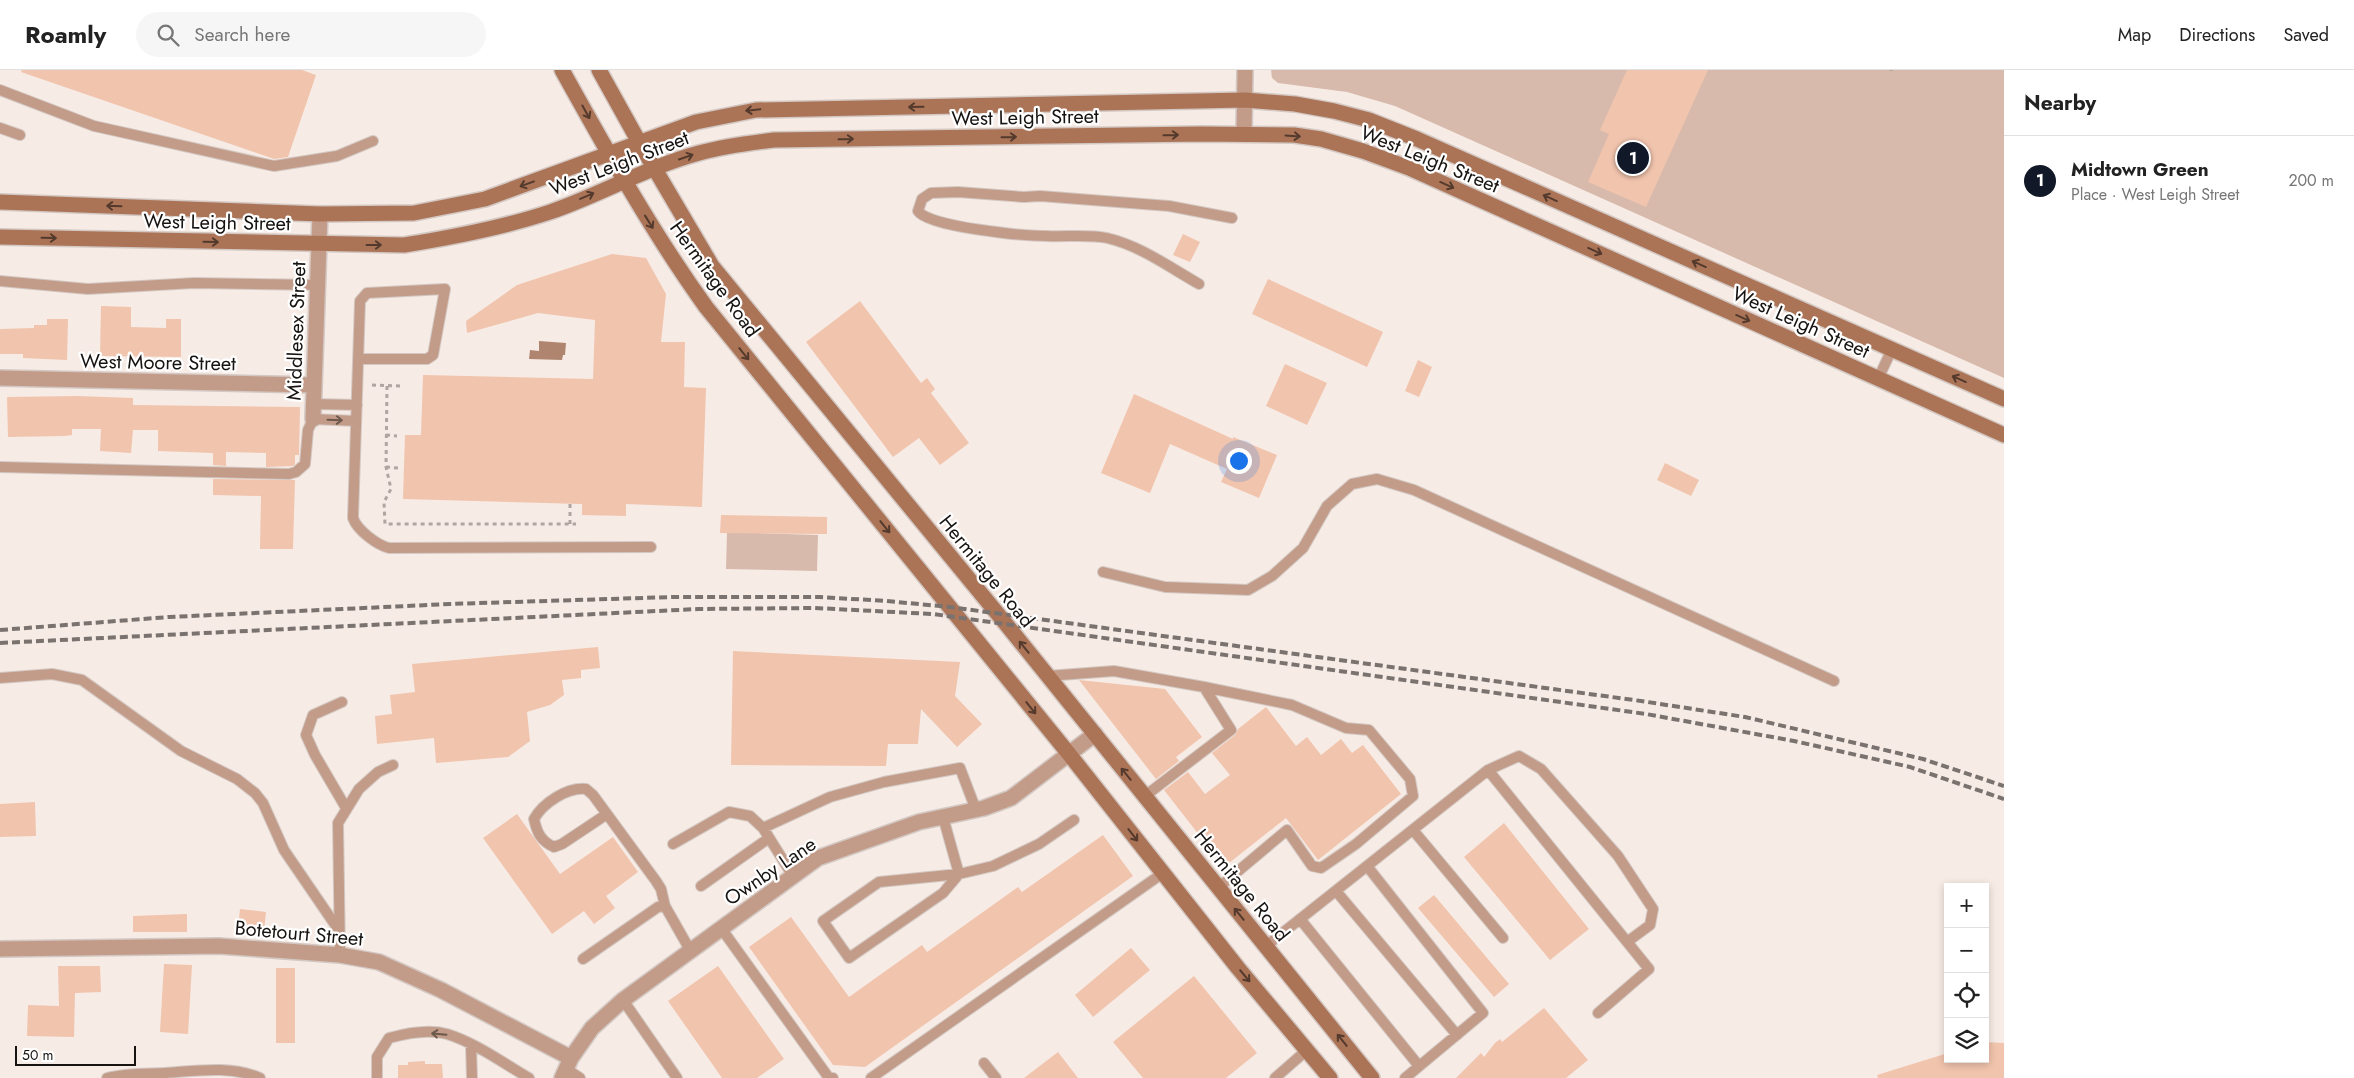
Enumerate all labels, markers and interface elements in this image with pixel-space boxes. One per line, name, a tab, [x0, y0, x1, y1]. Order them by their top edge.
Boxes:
search box	[136, 12, 486, 57]
text: Roamly	[25, 17, 106, 52]
icon: search	[154, 21, 182, 49]
text: Search here	[194, 21, 290, 48]
text: Map	[2118, 22, 2151, 48]
text: Directions	[2179, 22, 2255, 48]
text: Saved	[2283, 22, 2329, 48]
text: Nearby	[2024, 88, 2096, 118]
one-way arrow	[908, 102, 924, 111]
street label: West Leigh Street	[951, 102, 1099, 133]
one-way arrow	[581, 105, 591, 119]
one-way arrow	[746, 106, 762, 115]
street label: West Leigh Street	[1356, 118, 1504, 201]
street label: West Leigh Street	[545, 123, 693, 203]
one-way arrow	[1163, 130, 1179, 140]
one-way arrow	[1284, 131, 1300, 140]
one-way arrow	[1000, 132, 1017, 142]
one-way arrow	[838, 134, 854, 144]
pin: 1	[1617, 139, 1649, 177]
one-way arrow	[677, 152, 693, 161]
text: Midtown Green	[2071, 156, 2209, 183]
text: 1	[2036, 169, 2044, 192]
text: 200 m	[2288, 169, 2334, 192]
one-way arrow	[520, 180, 536, 189]
one-way arrow	[1439, 181, 1454, 190]
text: Place · West Leigh Street	[2071, 183, 2239, 206]
one-way arrow	[579, 190, 594, 200]
one-way arrow	[1543, 193, 1558, 202]
one-way arrow	[106, 202, 122, 211]
street label: West Leigh Street	[143, 207, 291, 238]
one-way arrow	[645, 214, 655, 228]
street label: Hermitage Road	[662, 215, 767, 343]
one-way arrow	[40, 234, 56, 243]
one-way arrow	[202, 237, 219, 247]
one-way arrow	[365, 240, 381, 250]
one-way arrow	[1587, 247, 1602, 257]
one-way arrow	[1692, 258, 1707, 268]
street label: Middlesex Street	[280, 261, 313, 401]
street label: West Leigh Street	[1728, 279, 1874, 366]
one-way arrow	[1735, 314, 1750, 323]
street label: West Moore Street	[80, 347, 236, 378]
one-way arrow	[738, 347, 749, 360]
one-way arrow	[1952, 373, 1967, 383]
one-way arrow	[326, 415, 342, 425]
your location	[1226, 448, 1252, 474]
street label: Hermitage Road	[932, 509, 1041, 634]
one-way arrow	[879, 520, 890, 533]
one-way arrow	[1019, 641, 1030, 654]
one-way arrow	[1026, 701, 1037, 714]
one-way arrow	[1121, 767, 1132, 780]
street label: Hermitage Road	[1187, 823, 1296, 948]
one-way arrow	[1127, 828, 1138, 841]
street label: Ownby Lane	[718, 830, 822, 913]
map controls	[1944, 883, 1989, 1063]
button: +	[1944, 883, 1989, 928]
one-way arrow	[1234, 907, 1245, 920]
street label: Botetourt Street	[234, 913, 365, 954]
button: −	[1944, 928, 1989, 973]
one-way arrow	[1239, 969, 1250, 982]
button: locate	[1944, 973, 1989, 1018]
button: layers	[1944, 1018, 1989, 1063]
one-way arrow	[431, 1029, 447, 1039]
one-way arrow	[1336, 1034, 1347, 1047]
scale bar	[15, 1043, 136, 1066]
text: 50 m	[22, 1045, 53, 1065]

